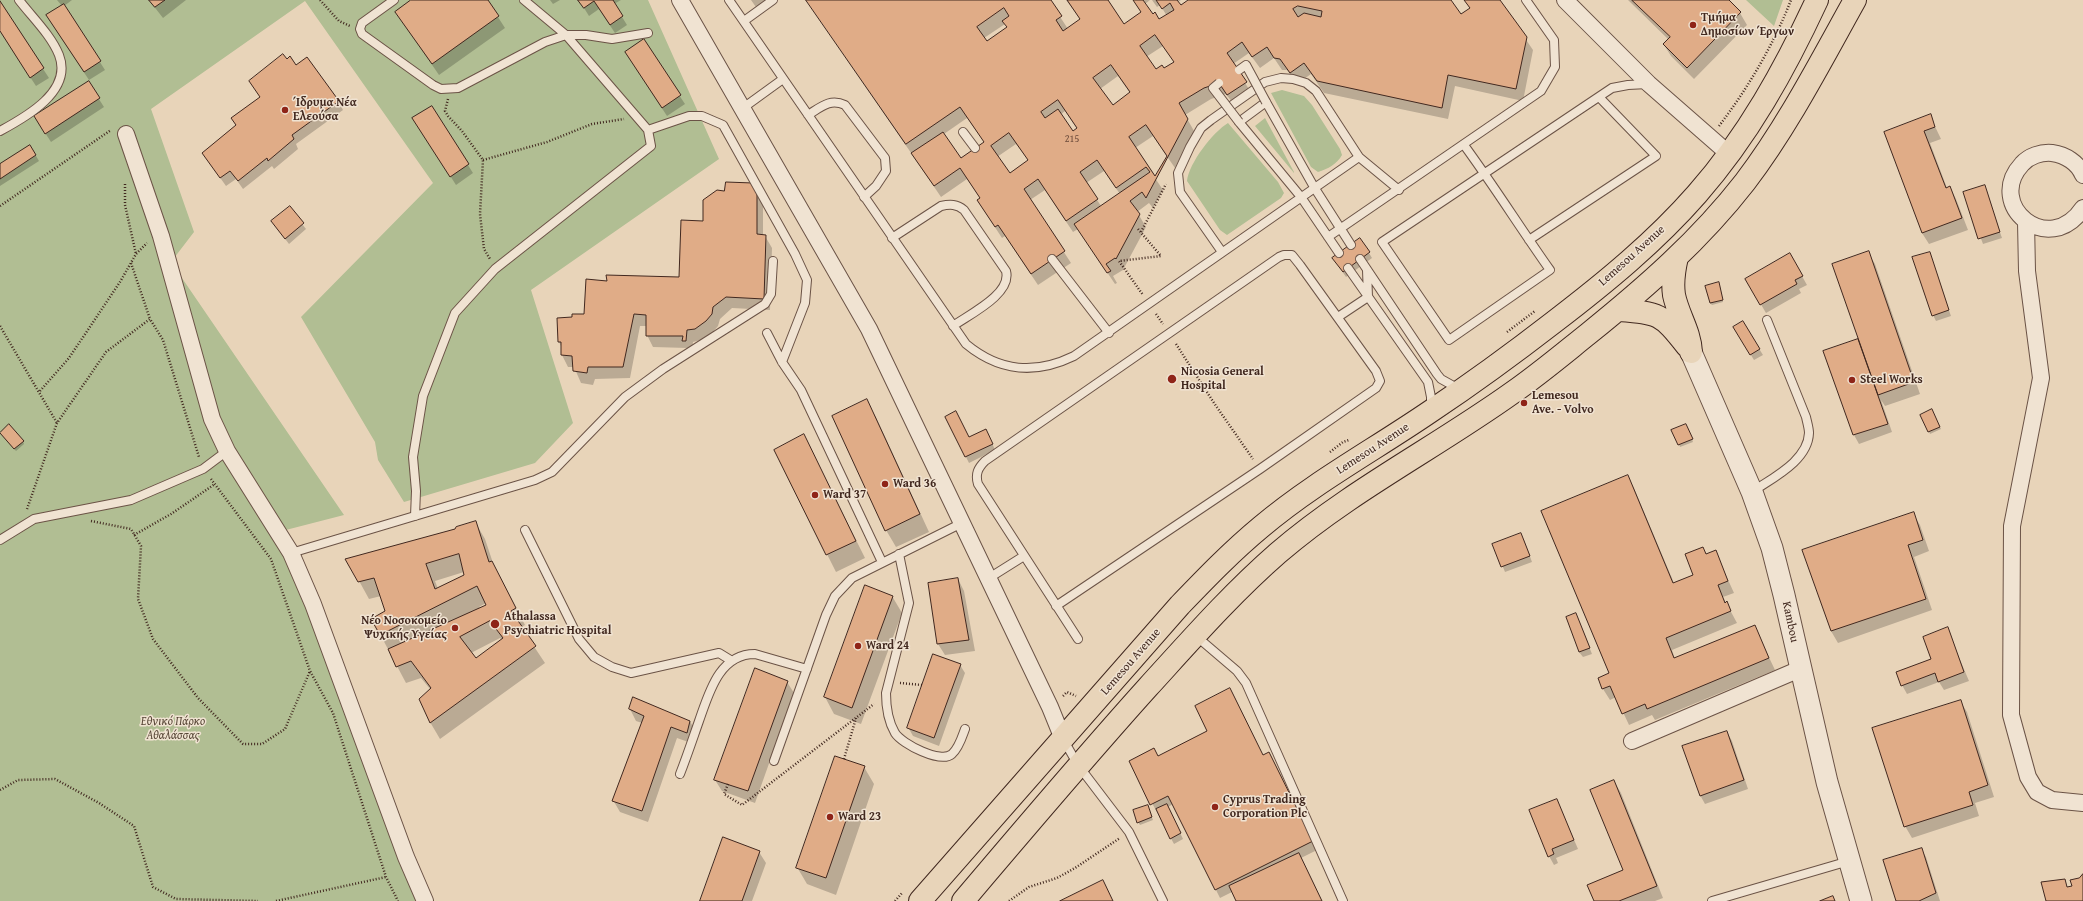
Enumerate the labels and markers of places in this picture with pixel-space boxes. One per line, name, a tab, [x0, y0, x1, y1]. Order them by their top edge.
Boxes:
place label: Τμήμα Δημοσίων Έργων	[1701, 11, 1794, 39]
marker: Τμήμα Δημοσίων Έργων	[1688, 20, 1698, 30]
place label: Ίδρυμα Νέα Ελεούσα	[293, 96, 357, 124]
marker: Ίδρυμα Νέα Ελεούσα	[280, 105, 290, 115]
place label: Nicosia General Hospital	[1181, 365, 1264, 393]
marker: Nicosia General Hospital	[1166, 373, 1178, 385]
place label: Steel Works	[1860, 373, 1923, 387]
marker: Steel Works	[1847, 375, 1857, 385]
place label: Lemesou Ave. - Volvo	[1532, 389, 1594, 417]
marker: Lemesou Ave. - Volvo	[1519, 398, 1529, 408]
place label: Ward 36	[893, 477, 936, 491]
marker: Ward 36	[880, 479, 890, 489]
place label: Ward 37	[823, 488, 866, 502]
marker: Ward 37	[810, 490, 820, 500]
place label: Athalassa Psychiatric Hospital	[504, 610, 611, 638]
place label: Νέο Νοσοκομείο Ψυχικής Υγείας	[361, 614, 447, 642]
marker: Athalassa Psychiatric Hospital	[489, 618, 501, 630]
marker: Νέο Νοσοκομείο Ψυχικής Υγείας	[450, 623, 460, 633]
place label: Ward 24	[866, 639, 909, 653]
marker: Ward 24	[853, 641, 863, 651]
place label: Cyprus Trading Corporation Plc	[1223, 793, 1307, 821]
marker: Cyprus Trading Corporation Plc	[1210, 802, 1220, 812]
place label: Ward 23	[838, 810, 881, 824]
marker: Ward 23	[825, 812, 835, 822]

